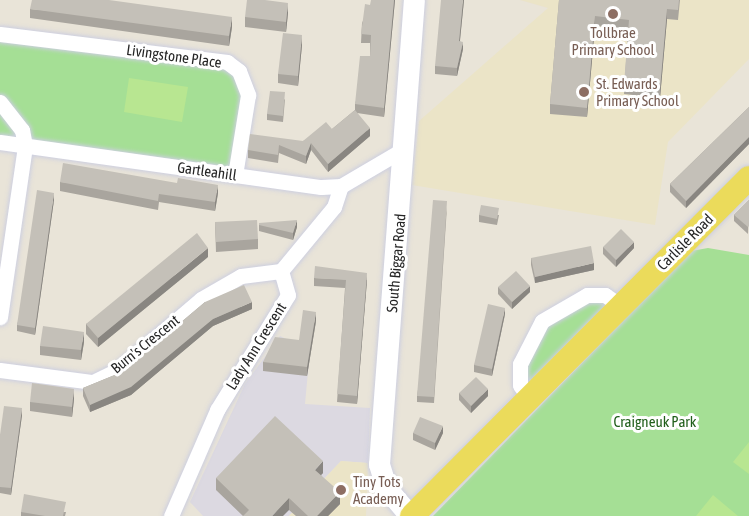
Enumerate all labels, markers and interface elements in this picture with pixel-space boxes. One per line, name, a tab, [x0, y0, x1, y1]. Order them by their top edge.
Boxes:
marker: Tollbrae Primary School	[606, 7, 620, 21]
place label: Tollbrae Primary School	[572, 23, 654, 58]
street label: Livingstone Place	[125, 40, 223, 72]
place label: St. Edwards Primary School	[596, 74, 679, 109]
marker: St. Edwards Primary School	[577, 85, 591, 99]
street label: Gartleahill	[176, 158, 238, 184]
street label: Carlisle Road	[653, 210, 717, 274]
street label: South Biggar Road	[383, 213, 409, 313]
street label: Lady Ann Crescent	[222, 299, 290, 393]
street label: Burn's Crescent	[107, 311, 183, 377]
park label: Craigneuk Park	[614, 413, 696, 431]
place label: Tiny Tots Academy	[353, 472, 404, 507]
marker: Tiny Tots Academy	[334, 483, 348, 497]

